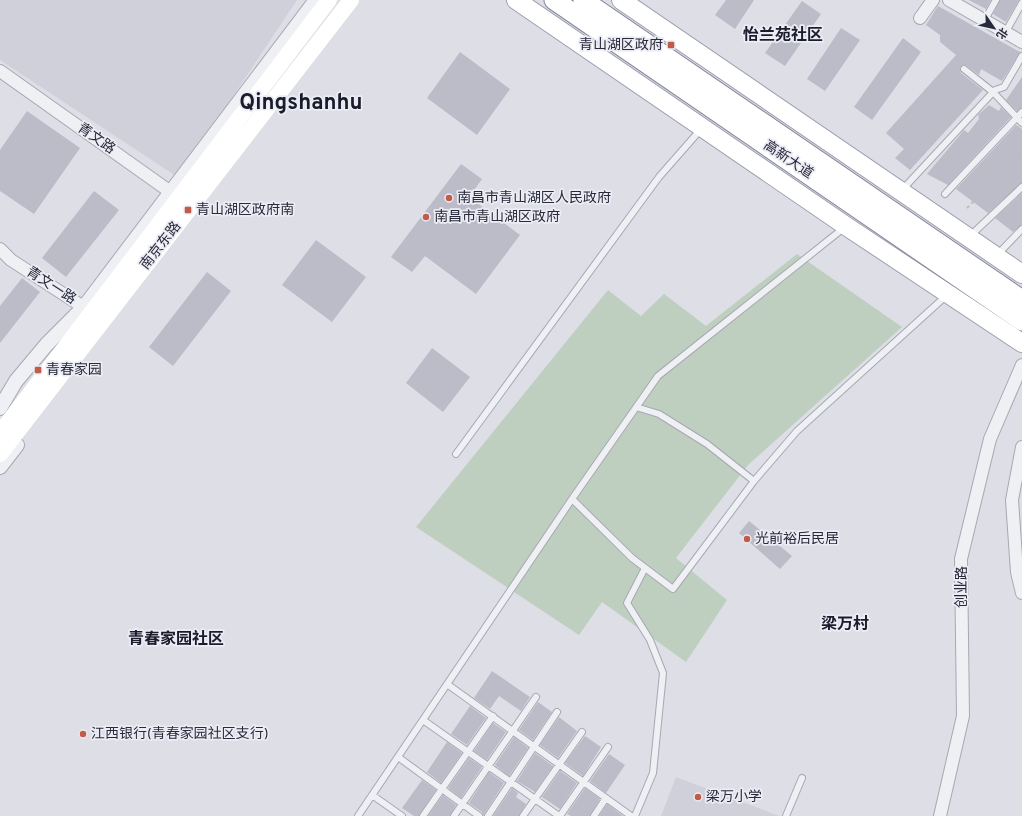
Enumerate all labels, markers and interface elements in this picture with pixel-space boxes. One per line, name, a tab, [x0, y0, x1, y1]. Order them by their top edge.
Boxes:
north arrow	[974, 8, 1014, 48]
district label: 怡兰苑社区	[743, 25, 823, 46]
text: 北	[993, 25, 1010, 42]
place label: 青山湖区政府	[579, 37, 663, 54]
marker: 青山湖区政府	[666, 40, 676, 50]
district label: Qingshanhu	[239, 90, 363, 117]
street label: 青文路	[74, 120, 118, 158]
street label: 高新大道	[760, 137, 816, 183]
place label: 南昌市青山湖区人民政府	[457, 190, 611, 207]
marker: 南昌市青山湖区人民政府	[444, 193, 454, 203]
place label: 青山湖区政府南	[196, 202, 294, 219]
marker: 青山湖区政府南	[183, 205, 193, 215]
place label: 南昌市青山湖区政府	[434, 209, 560, 226]
marker: 南昌市青山湖区政府	[421, 212, 431, 222]
street label: 南京东路	[137, 219, 185, 273]
street label: 青文一路	[23, 264, 79, 308]
place label: 青春家园	[46, 361, 102, 379]
marker: 青春家园	[33, 365, 43, 375]
place label: 光前裕后民居	[755, 530, 839, 548]
marker: 光前裕后民居	[742, 534, 752, 544]
street label: 创业路	[953, 566, 971, 608]
district label: 梁万村	[821, 614, 869, 635]
district label: 青春家园社区	[128, 629, 224, 650]
place label: 江西银行(青春家园社区支行)	[91, 725, 269, 743]
marker: 江西银行(青春家园社区支行)	[78, 729, 88, 739]
place label: 梁万小学	[706, 789, 762, 806]
marker: 梁万小学	[693, 792, 703, 802]

